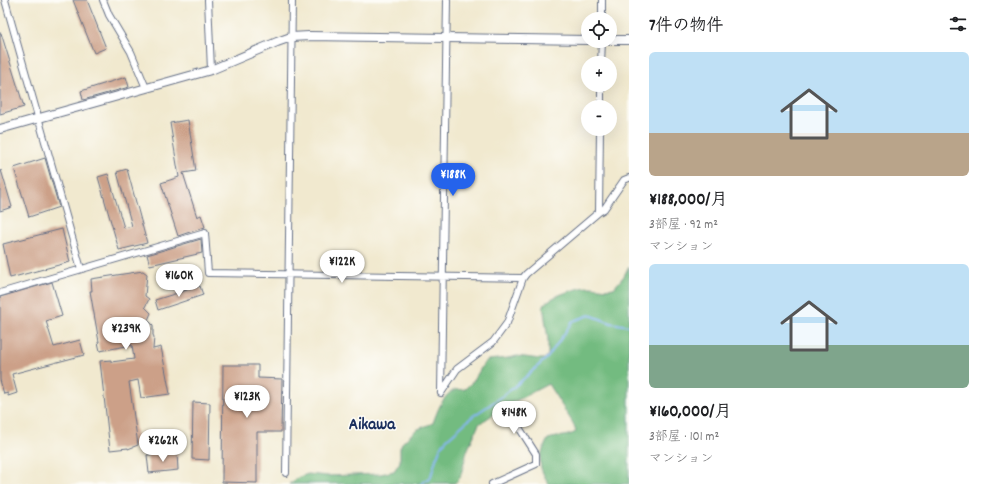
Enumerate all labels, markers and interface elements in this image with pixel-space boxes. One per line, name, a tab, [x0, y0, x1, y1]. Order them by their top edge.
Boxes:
map controls	[581, 12, 617, 136]
button: locate	[581, 12, 617, 48]
icon: filters	[947, 13, 969, 35]
text: 7件の物件	[649, 15, 724, 39]
button: +	[581, 56, 617, 92]
icon: home	[773, 78, 845, 150]
button: −	[581, 100, 617, 136]
pin: ¥188K	[425, 163, 481, 197]
text: ¥188K	[440, 166, 466, 185]
text: ¥188,000/月	[649, 189, 727, 213]
text: 3部屋 · 92 m²	[649, 216, 718, 235]
text: マンション	[649, 238, 713, 257]
pin: ¥122K	[314, 250, 370, 284]
text: ¥122K	[329, 253, 355, 272]
pin: ¥160K	[151, 264, 207, 298]
text: ¥160K	[165, 267, 193, 286]
icon: home	[773, 290, 845, 362]
pin: ¥239K	[98, 317, 154, 351]
text: ¥239K	[111, 320, 141, 339]
pin: ¥123K	[219, 385, 275, 419]
text: ¥123K	[234, 388, 260, 407]
pin: ¥148K	[486, 401, 542, 435]
text: ¥160,000/月	[649, 401, 731, 425]
text: ¥148K	[501, 404, 527, 423]
district label: Aikawa	[349, 414, 396, 438]
text: 3部屋 · 101 m²	[649, 428, 719, 447]
pin: ¥262K	[135, 429, 191, 463]
text: ¥262K	[148, 432, 178, 451]
text: マンション	[649, 450, 713, 469]

